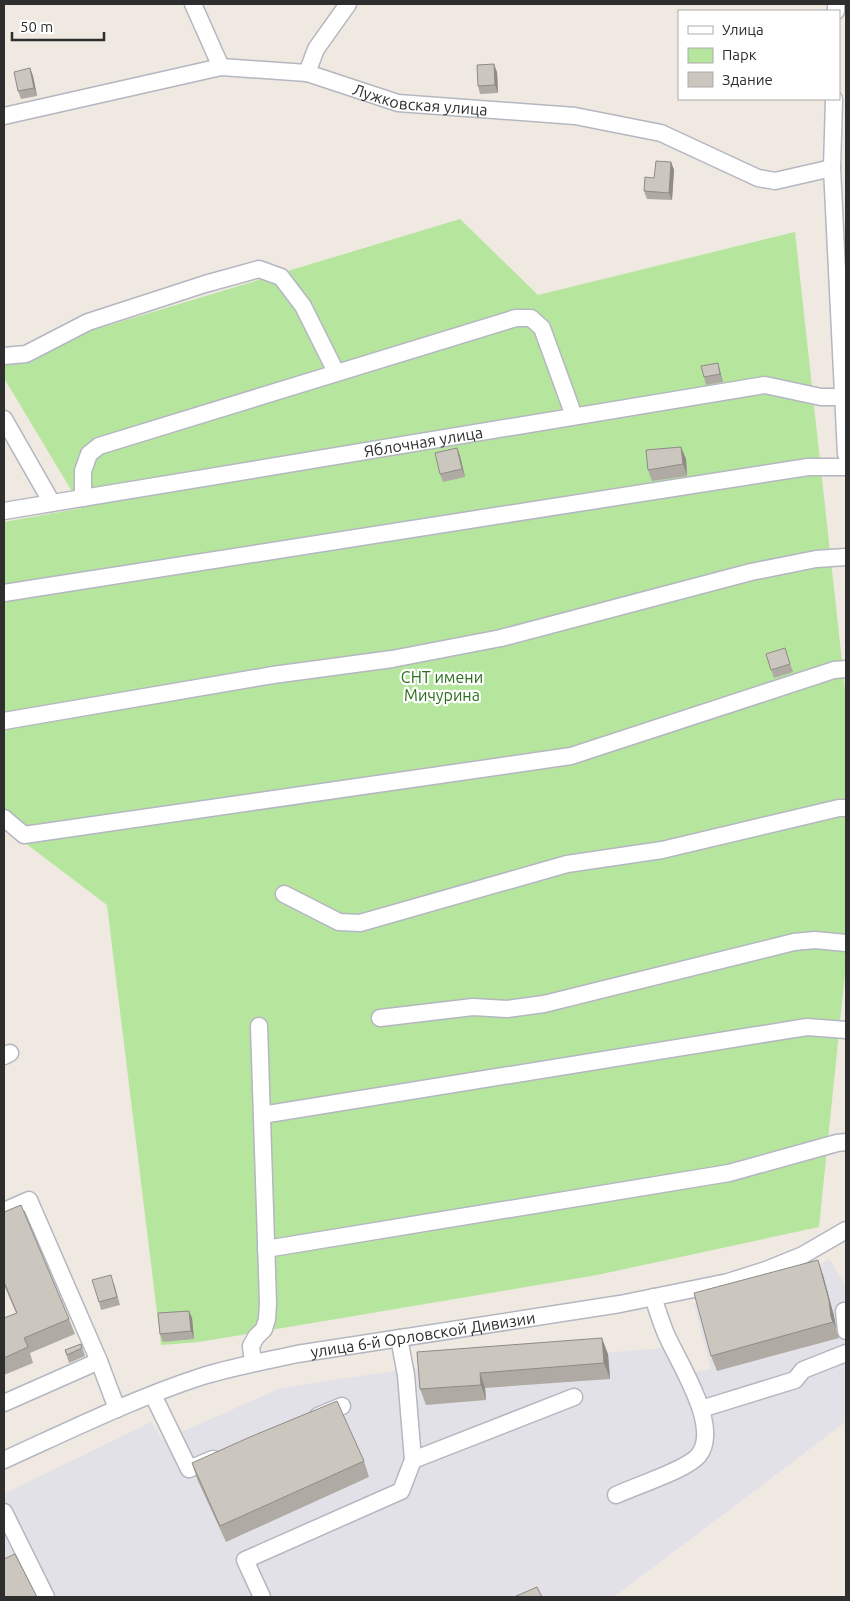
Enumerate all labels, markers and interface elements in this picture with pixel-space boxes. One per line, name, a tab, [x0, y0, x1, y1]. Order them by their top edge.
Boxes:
scale bar	[12, 10, 105, 42]
legend	[678, 10, 840, 100]
text: 50 m	[20, 18, 53, 35]
text: Улица	[722, 21, 764, 38]
text: Парк	[722, 46, 757, 63]
text: Здание	[722, 71, 773, 88]
street label: Лужковская улица	[351, 80, 488, 119]
street label: Яблочная улица	[363, 423, 484, 460]
park label: СНТ имени Мичурина	[401, 668, 483, 704]
street label: улица 6-й Орловской Дивизии	[309, 1308, 536, 1361]

